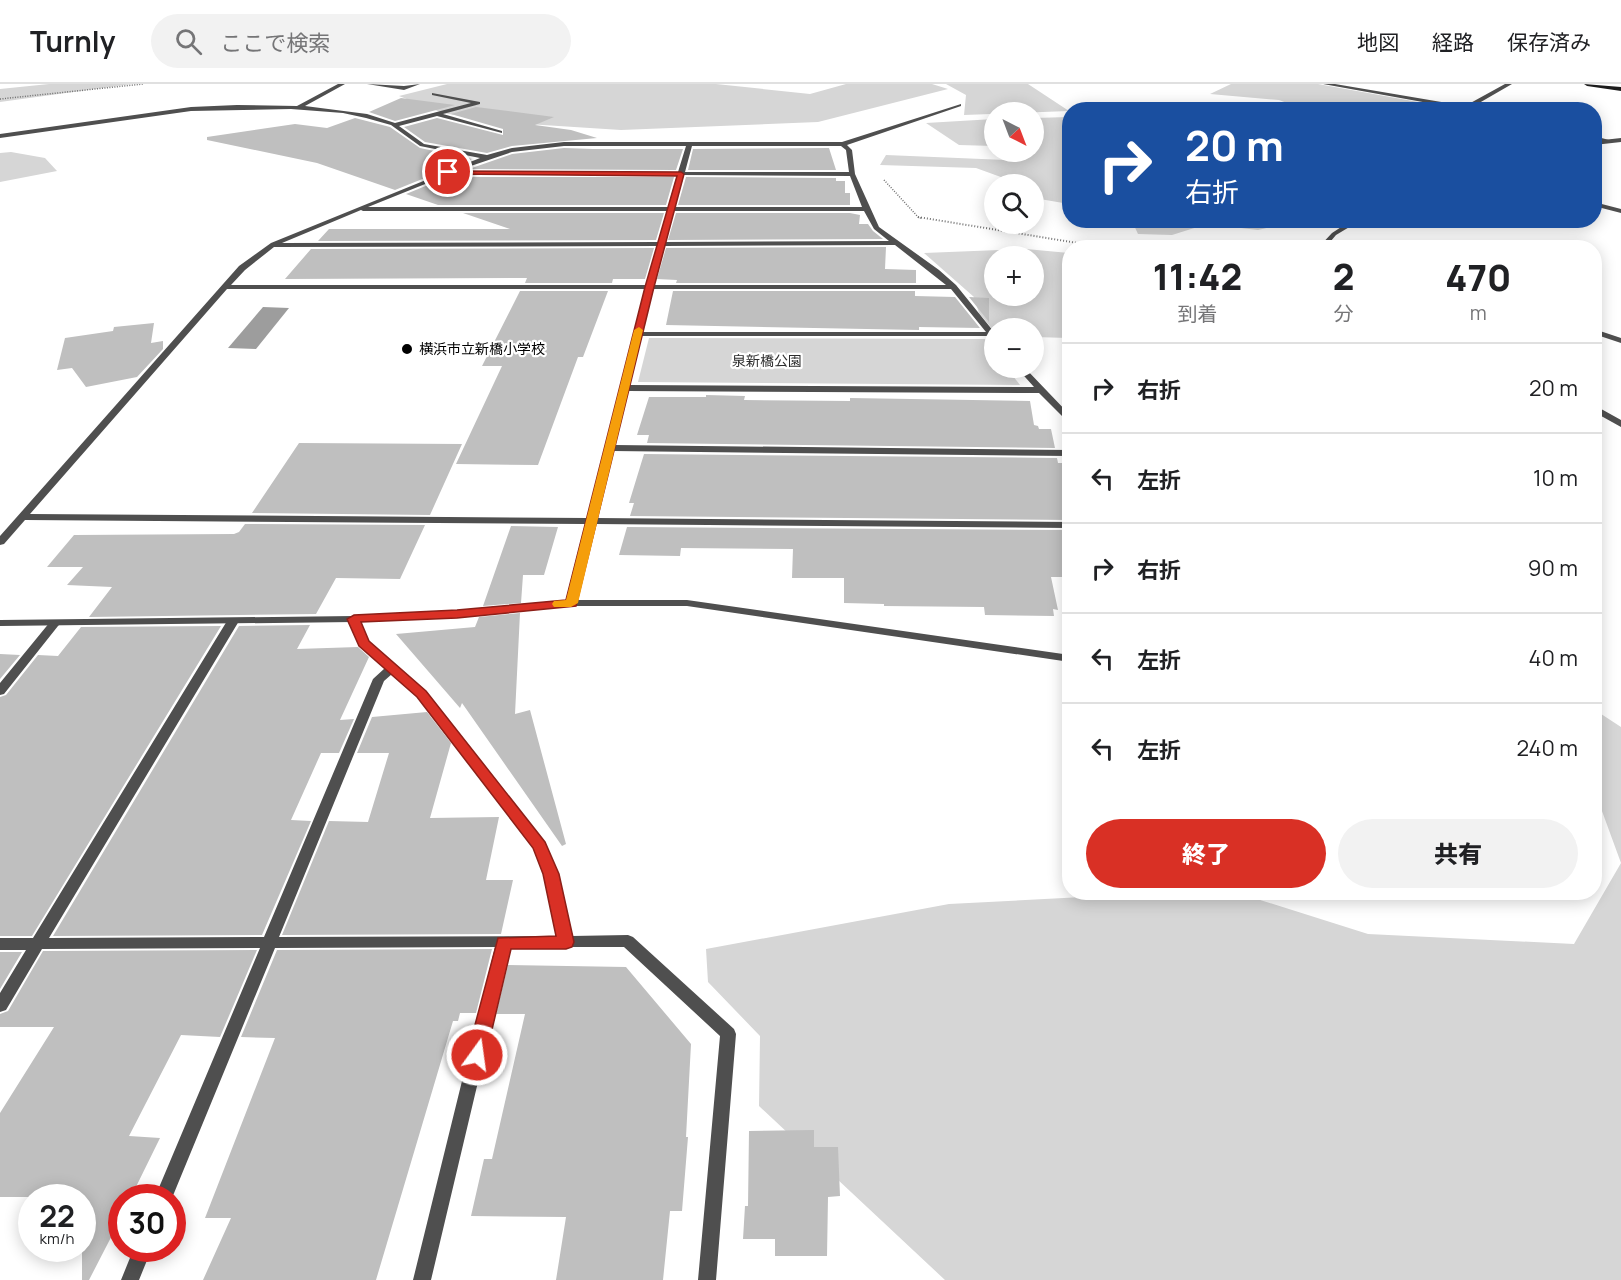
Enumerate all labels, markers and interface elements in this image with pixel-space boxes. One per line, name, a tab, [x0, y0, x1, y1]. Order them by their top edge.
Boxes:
search box	[151, 14, 571, 68]
text: Turnly	[30, 22, 115, 60]
icon: search	[172, 25, 205, 58]
text: ここで検索	[220, 28, 330, 58]
text: 地図	[1357, 28, 1399, 56]
text: 経路	[1432, 28, 1474, 56]
text: 保存済み	[1507, 28, 1591, 56]
north arrow	[984, 102, 1044, 162]
map controls	[984, 102, 1044, 378]
text: 20 m	[1185, 116, 1284, 174]
icon: right	[1086, 126, 1164, 204]
pin	[422, 146, 473, 197]
icon: arrive	[431, 155, 464, 188]
text: 右折	[1185, 173, 1239, 210]
button: search	[984, 174, 1044, 234]
button: +	[984, 246, 1044, 306]
text: 11:42	[1153, 252, 1242, 301]
text: 2	[1333, 252, 1355, 301]
text: 470	[1445, 253, 1511, 302]
text: m	[1470, 299, 1487, 326]
text: 到着	[1177, 300, 1217, 327]
text: 分	[1334, 300, 1354, 327]
button: −	[984, 318, 1044, 378]
place label: 横浜市立新橋小学校	[419, 339, 545, 358]
marker: 横浜市立新橋小学校	[400, 342, 414, 356]
park label: 泉新橋公園	[732, 351, 802, 370]
icon: right	[1086, 372, 1119, 405]
text: 20 m	[1529, 373, 1578, 403]
text: 右折	[1137, 375, 1181, 405]
icon: left	[1086, 462, 1119, 495]
text: 10 m	[1533, 463, 1578, 493]
text: 左折	[1137, 465, 1181, 495]
icon: right	[1086, 552, 1119, 585]
text: 90 m	[1528, 553, 1578, 583]
text: 右折	[1137, 555, 1181, 585]
icon: left	[1086, 642, 1119, 675]
text: 40 m	[1529, 643, 1578, 673]
text: 左折	[1137, 645, 1181, 675]
icon: left	[1086, 732, 1119, 765]
text: 240 m	[1516, 733, 1578, 763]
text: 左折	[1137, 735, 1181, 765]
button: 終了	[1086, 819, 1326, 888]
button: 共有	[1338, 819, 1578, 888]
position arrow	[445, 1023, 509, 1087]
speed limit sign: 30	[108, 1184, 186, 1262]
text: 22	[39, 1195, 75, 1236]
text: km/h	[40, 1228, 74, 1249]

